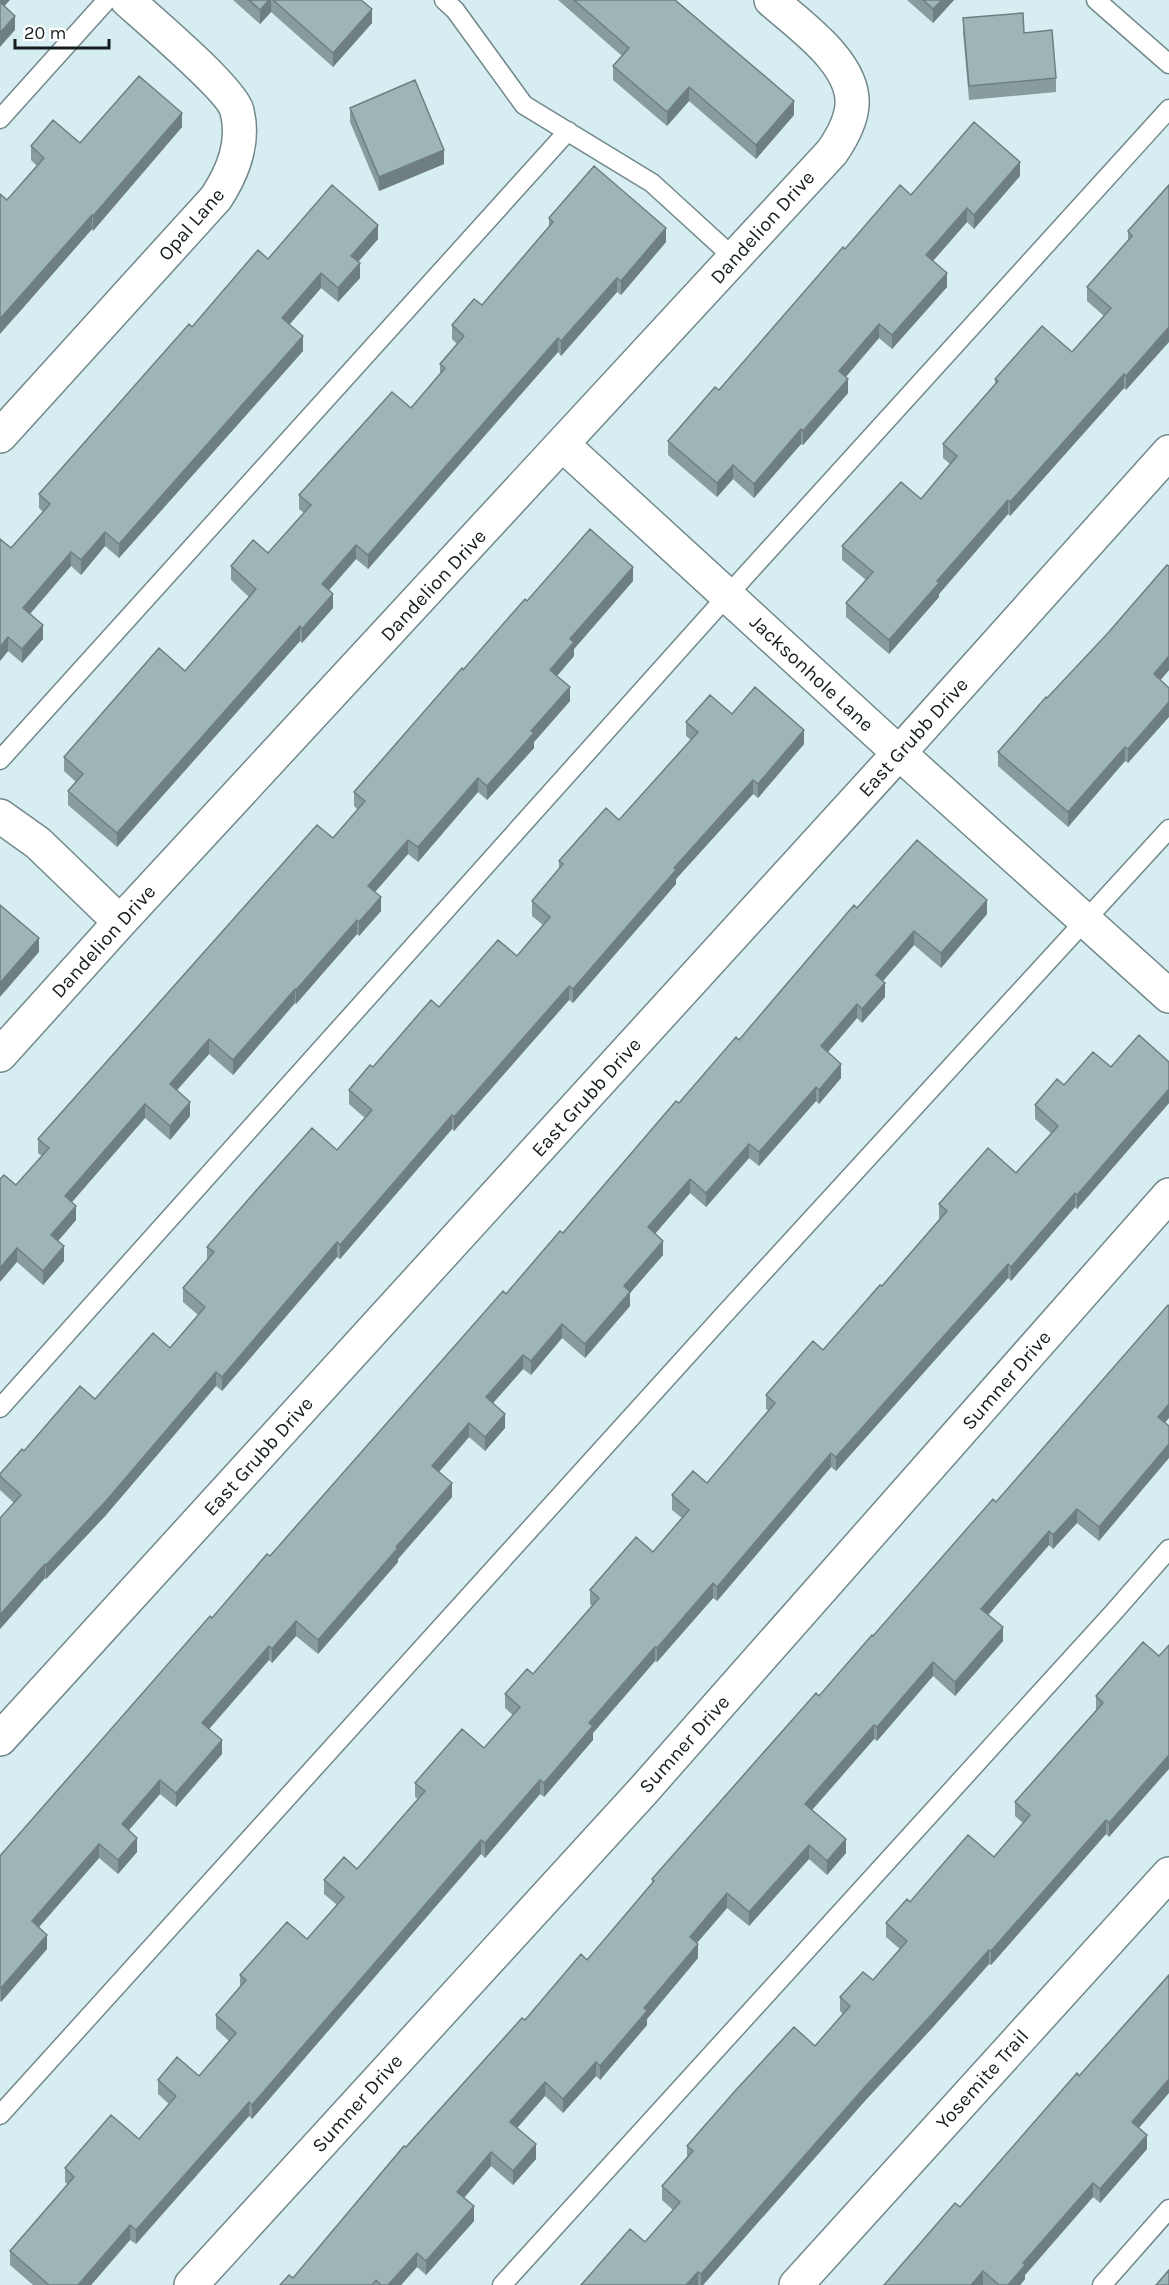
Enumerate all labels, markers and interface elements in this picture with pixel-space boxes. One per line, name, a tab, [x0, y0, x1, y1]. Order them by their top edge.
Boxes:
scale bar	[15, 12, 110, 50]
text: 20 m	[24, 22, 66, 44]
street label: Dandelion Drive	[706, 166, 819, 289]
street label: Opal Lane	[154, 183, 229, 265]
street label: Dandelion Drive	[376, 525, 491, 646]
street label: Jacksonhole Lane	[745, 610, 878, 737]
street label: East Grubb Drive	[854, 673, 973, 802]
street label: Dandelion Drive	[47, 880, 160, 1003]
street label: East Grubb Drive	[527, 1033, 646, 1162]
street label: Sumner Drive	[957, 1326, 1056, 1435]
street label: East Grubb Drive	[199, 1392, 318, 1521]
street label: Sumner Drive	[634, 1691, 734, 1798]
street label: Yosemite Trail	[931, 2024, 1033, 2134]
street label: Sumner Drive	[307, 2050, 407, 2157]

